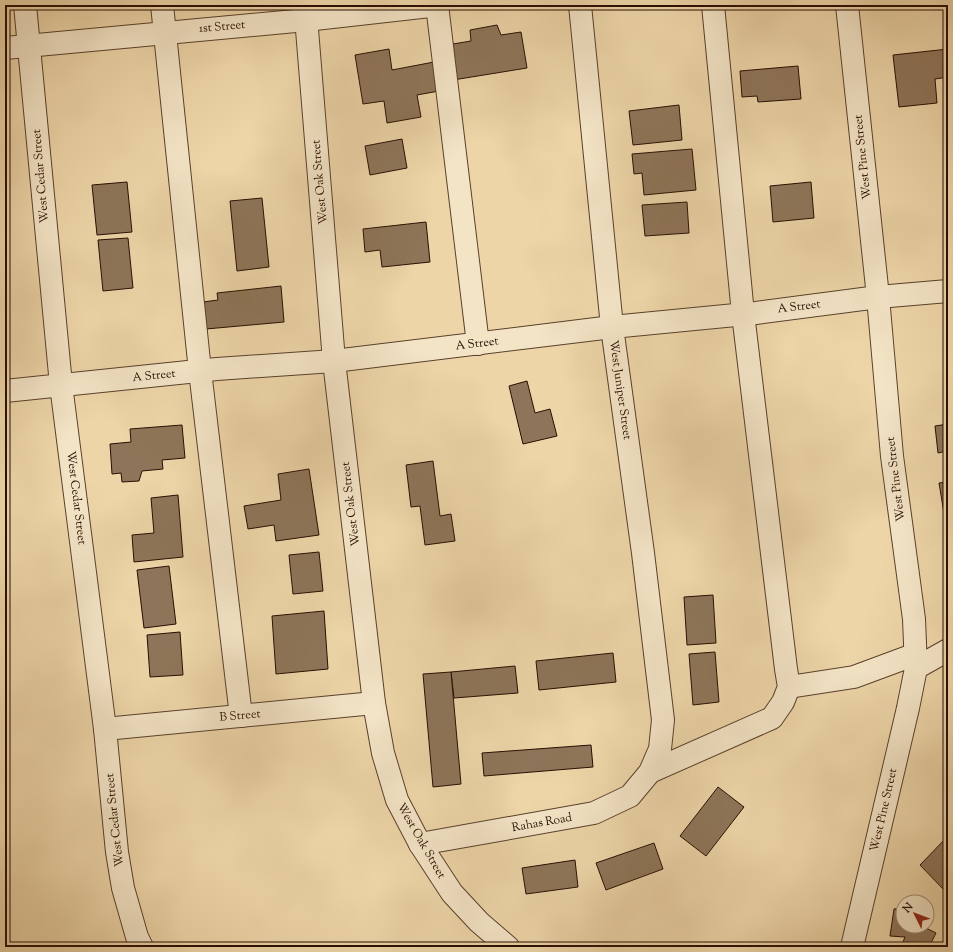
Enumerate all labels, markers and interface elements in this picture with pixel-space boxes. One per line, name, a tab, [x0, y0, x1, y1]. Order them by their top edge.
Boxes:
street label: 1st Street	[198, 16, 246, 38]
street label: West Pine Street	[850, 114, 876, 200]
street label: West Cedar Street	[28, 128, 54, 224]
street label: West Oak Street	[307, 139, 333, 225]
street label: A Street	[776, 295, 822, 319]
street label: A Street	[454, 332, 500, 356]
street label: West Juniper Street	[604, 339, 636, 441]
street label: A Street	[132, 365, 176, 387]
street label: West Pine Street	[882, 436, 910, 522]
street label: West Cedar Street	[61, 450, 91, 546]
street label: West Oak Street	[337, 461, 365, 547]
street label: B Street	[219, 705, 261, 727]
street label: West Pine Street	[866, 766, 902, 854]
street label: West Cedar Street	[101, 772, 129, 868]
street label: West Oak Street	[392, 800, 450, 882]
street label: Rahas Road	[510, 809, 574, 837]
north arrow	[895, 894, 935, 934]
text: N	[899, 899, 917, 917]

